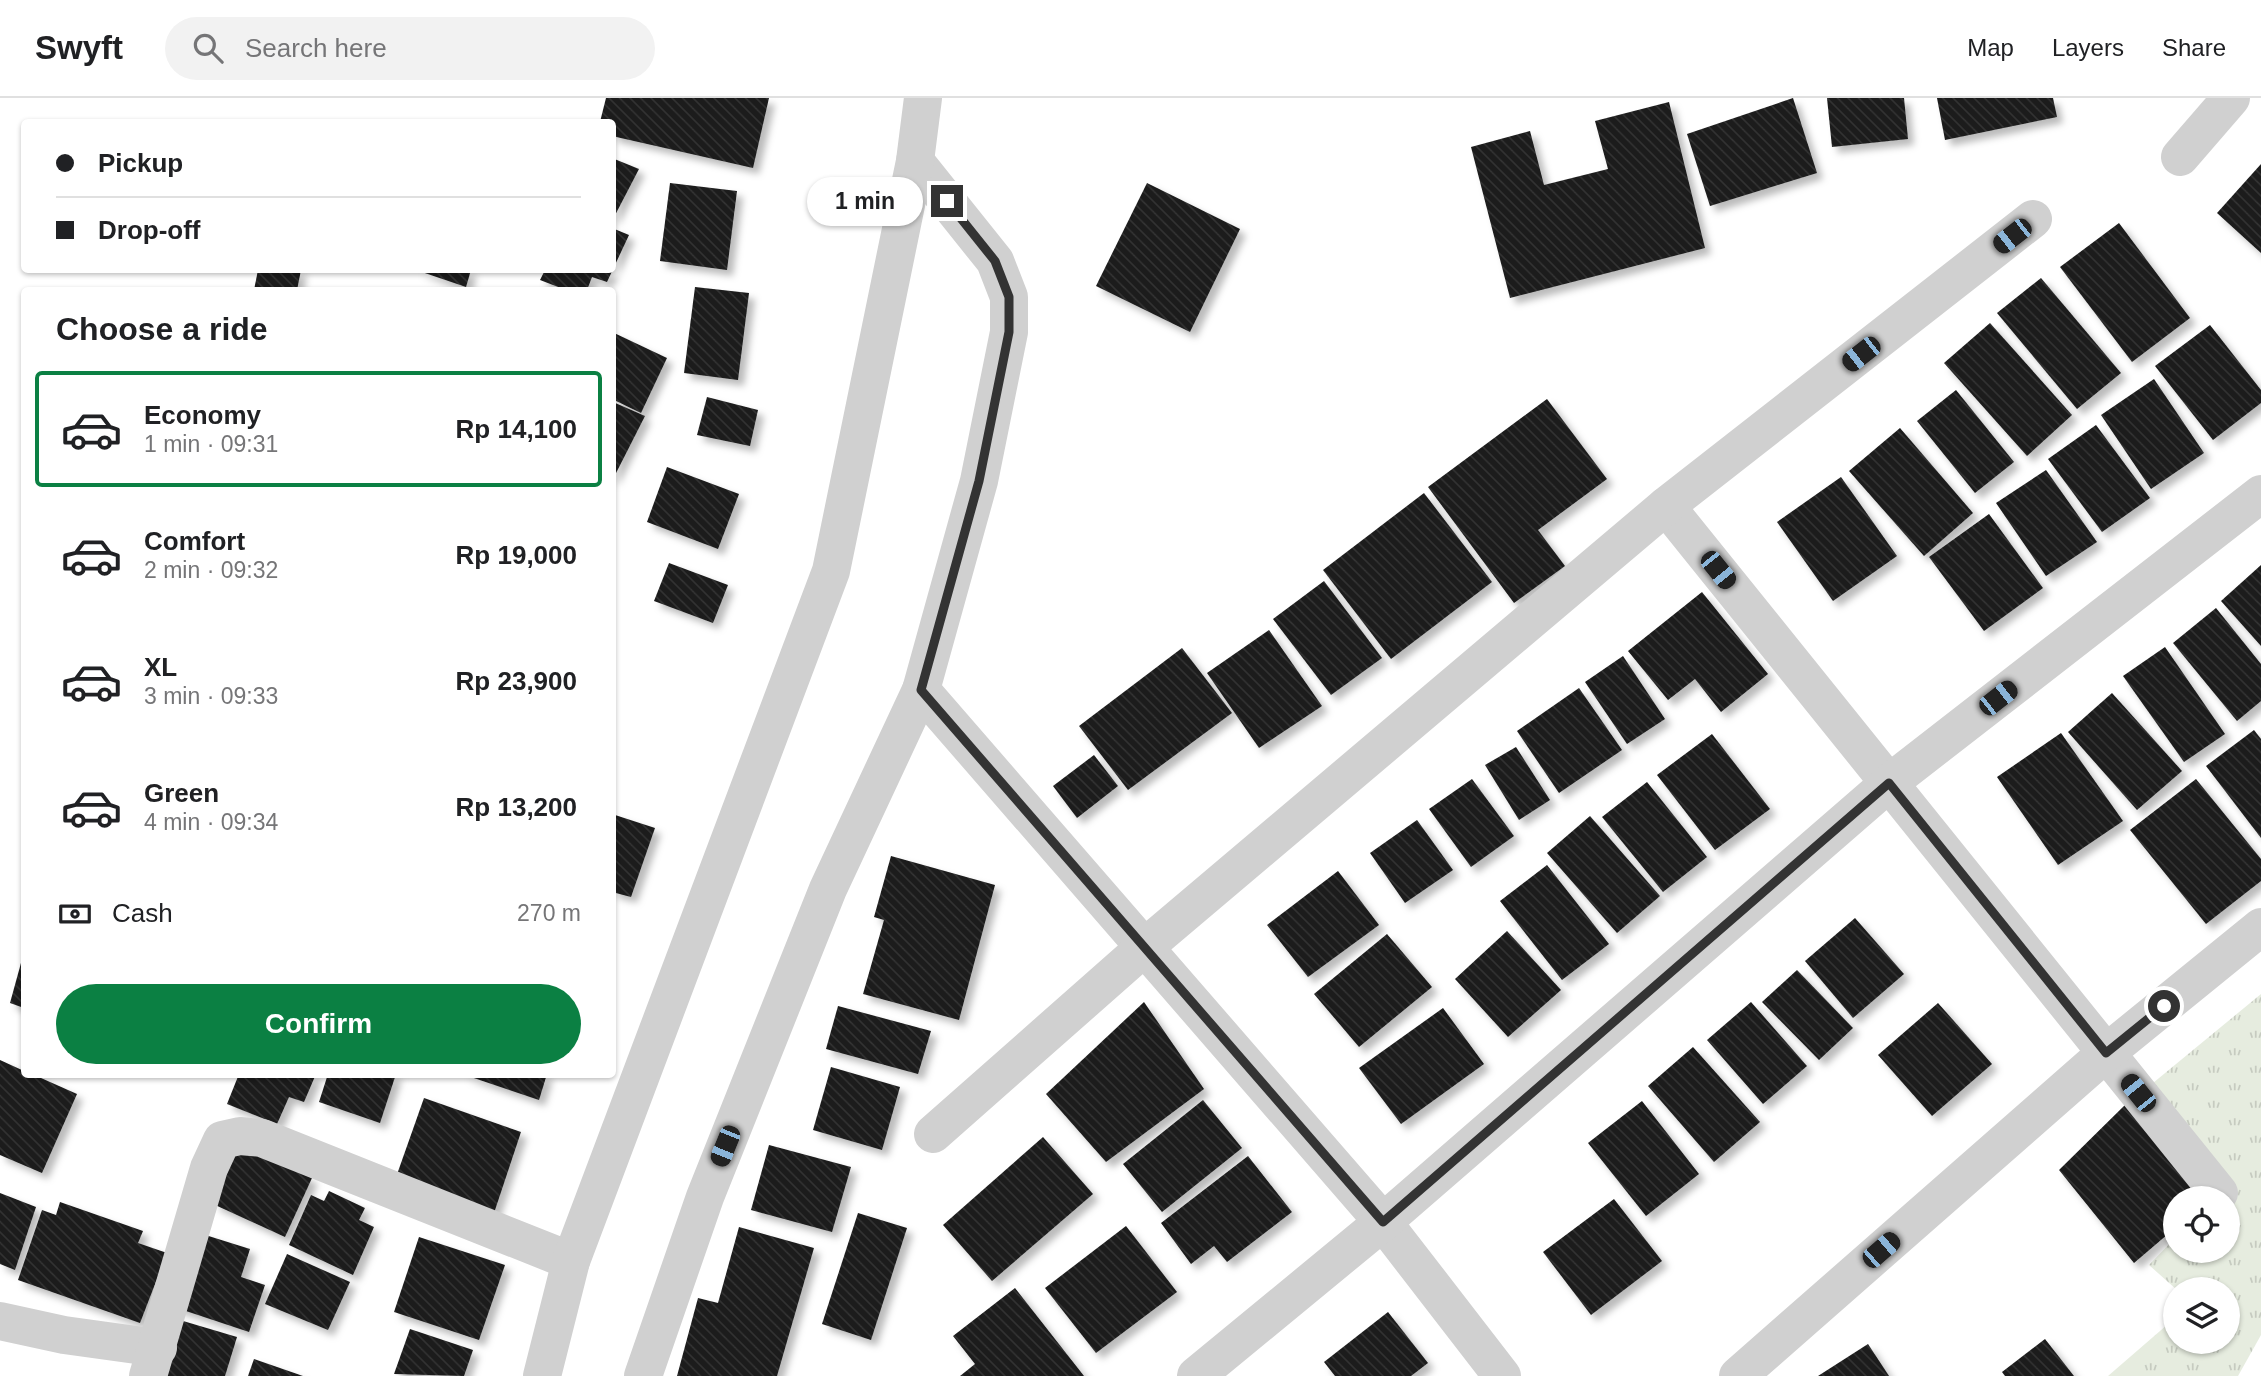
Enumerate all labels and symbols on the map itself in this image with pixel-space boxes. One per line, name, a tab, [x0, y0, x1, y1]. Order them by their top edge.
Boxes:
callout: 1 min	[807, 176, 922, 226]
route end	[931, 185, 963, 217]
car	[1989, 215, 2036, 257]
car	[1838, 333, 1885, 375]
car	[1697, 547, 1740, 593]
car	[1975, 677, 2022, 719]
route start	[2148, 990, 2180, 1022]
car	[2117, 1070, 2160, 1116]
car	[708, 1123, 743, 1169]
car	[1859, 1228, 1904, 1272]

